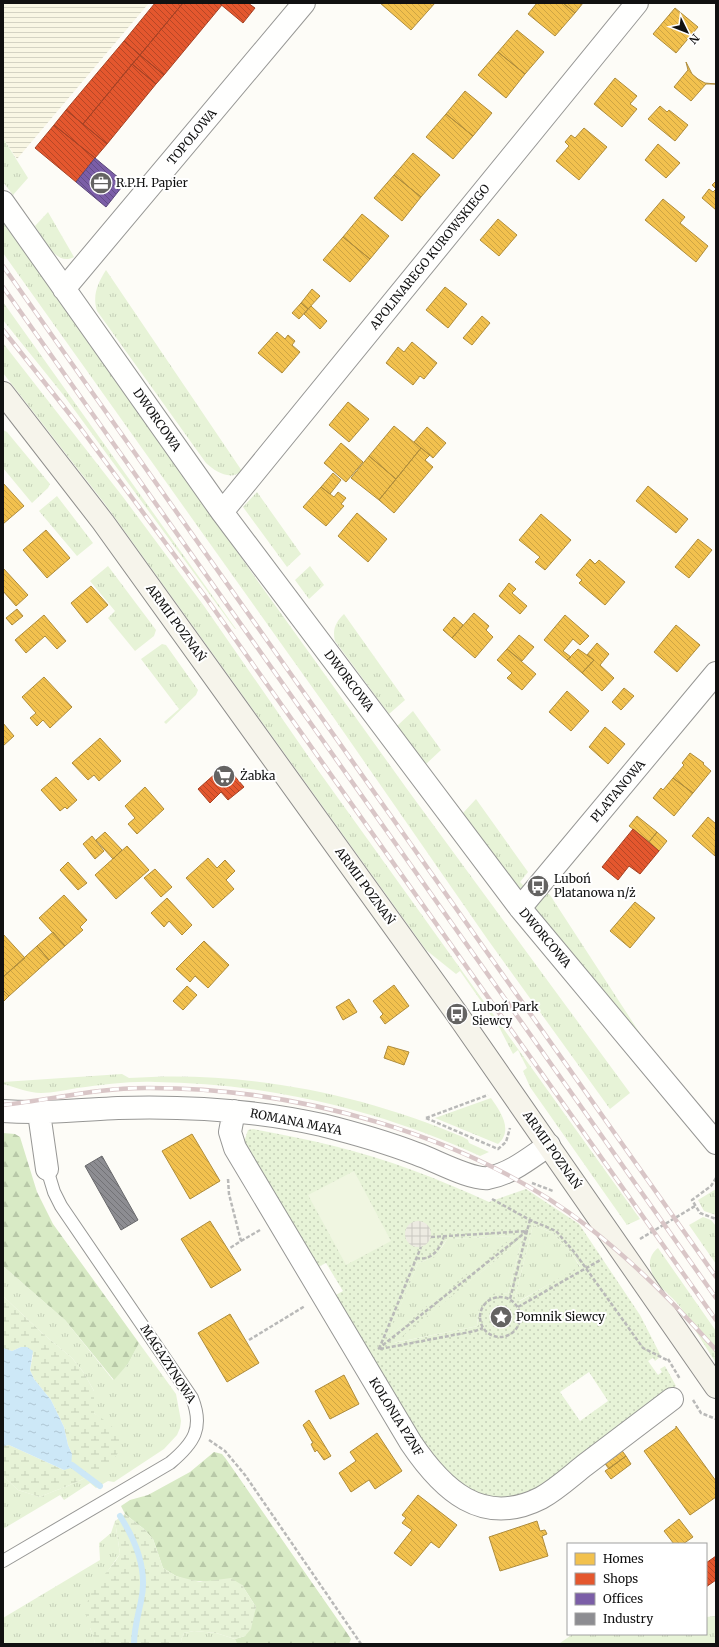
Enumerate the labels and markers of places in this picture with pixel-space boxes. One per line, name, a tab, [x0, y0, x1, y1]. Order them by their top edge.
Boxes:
office icon: R.P.H. Papier	[88, 170, 114, 196]
place label: R.P.H. Papier	[116, 175, 189, 190]
supermarket icon: Żabka	[211, 763, 237, 789]
place label: Żabka	[240, 768, 276, 783]
place label: Luboń Platanowa n/ż	[554, 871, 636, 900]
bus stop icon: Luboń Platanowa n/ż	[525, 873, 551, 899]
place label: Luboń Park Siewcy	[472, 999, 539, 1028]
bus stop icon: Luboń Park Siewcy	[444, 1001, 470, 1027]
place icon: Pomnik Siewcy	[488, 1304, 514, 1330]
place label: Pomnik Siewcy	[516, 1309, 605, 1324]

